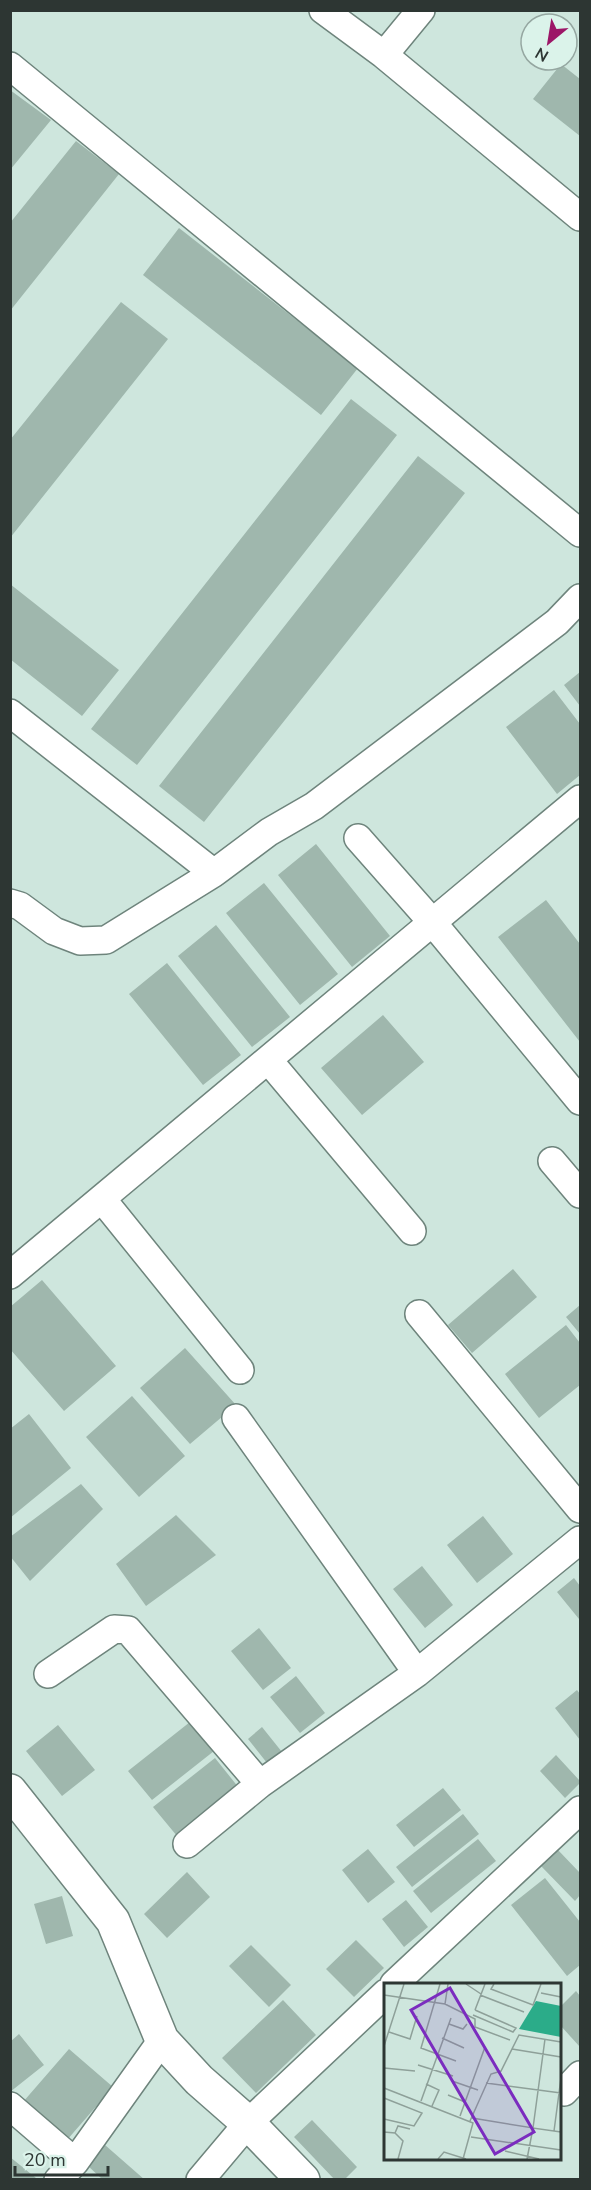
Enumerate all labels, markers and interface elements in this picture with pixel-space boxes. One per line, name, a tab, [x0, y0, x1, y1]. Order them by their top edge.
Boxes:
north arrow	[519, 12, 579, 72]
text: N	[531, 42, 553, 67]
inset map	[384, 1983, 561, 2160]
scale bar	[15, 2139, 108, 2177]
text: 20 m	[24, 2148, 66, 2172]

